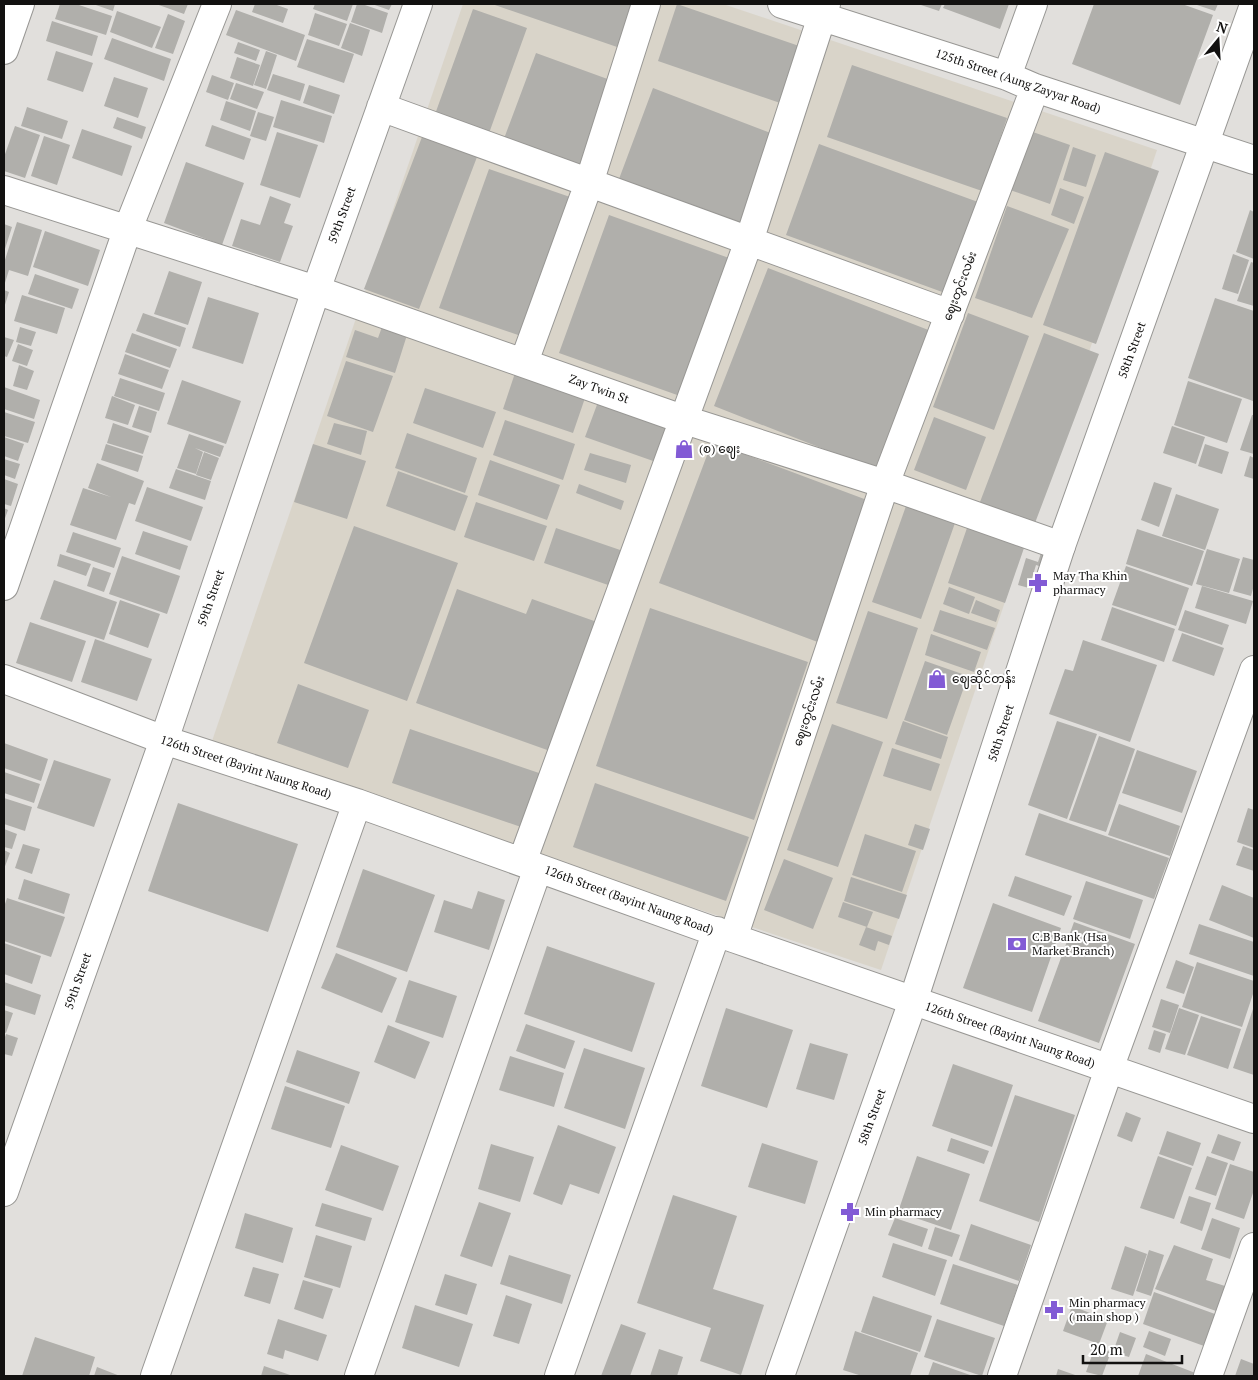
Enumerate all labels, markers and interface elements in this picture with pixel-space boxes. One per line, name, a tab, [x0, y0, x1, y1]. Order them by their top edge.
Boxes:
north arrow	[1193, 15, 1243, 65]
text: N	[1214, 16, 1231, 38]
street label: 125th Street (Aung Zayyar Road)	[933, 45, 1103, 116]
street label: 59th Street	[324, 184, 359, 245]
street label: ဈေးတွင်းလမ်း	[938, 249, 982, 324]
street label: 58th Street	[1114, 319, 1149, 380]
street label: Zay Twin St	[567, 371, 632, 407]
shop icon: (စ) ဈေး	[673, 438, 695, 460]
place label: (စ) ဈေး	[699, 441, 740, 459]
street label: 59th Street	[194, 567, 227, 628]
place label: May Tha Khin pharmacy	[1053, 568, 1127, 597]
pharmacy icon: May Tha Khin pharmacy	[1027, 572, 1049, 594]
shop icon: ဈေဆိုင်တန်း	[926, 668, 948, 690]
place label: ဈေဆိုင်တန်း	[952, 670, 1016, 689]
street label: ဈေးတွင်းလမ်း	[789, 673, 830, 749]
street label: 58th Street	[984, 702, 1017, 763]
street label: 126th Street (Bayint Naung Road)	[159, 732, 334, 801]
street label: 126th Street (Bayint Naung Road)	[542, 862, 716, 937]
place label: C.B Bank (Hsa Market Branch)	[1032, 929, 1114, 958]
bank icon: C.B Bank (Hsa Market Branch)	[1006, 933, 1028, 955]
street label: 59th Street	[61, 950, 94, 1011]
street label: 126th Street (Bayint Naung Road)	[923, 998, 1097, 1071]
street label: 58th Street	[854, 1086, 889, 1147]
pharmacy icon: Min pharmacy	[839, 1201, 861, 1223]
place label: Min pharmacy	[865, 1204, 943, 1219]
place label: Min pharmacy ( main shop )	[1069, 1295, 1147, 1324]
pharmacy icon: Min pharmacy ( main shop )	[1043, 1299, 1065, 1321]
scale bar	[1083, 1332, 1182, 1364]
text: 20 m	[1090, 1339, 1123, 1359]

